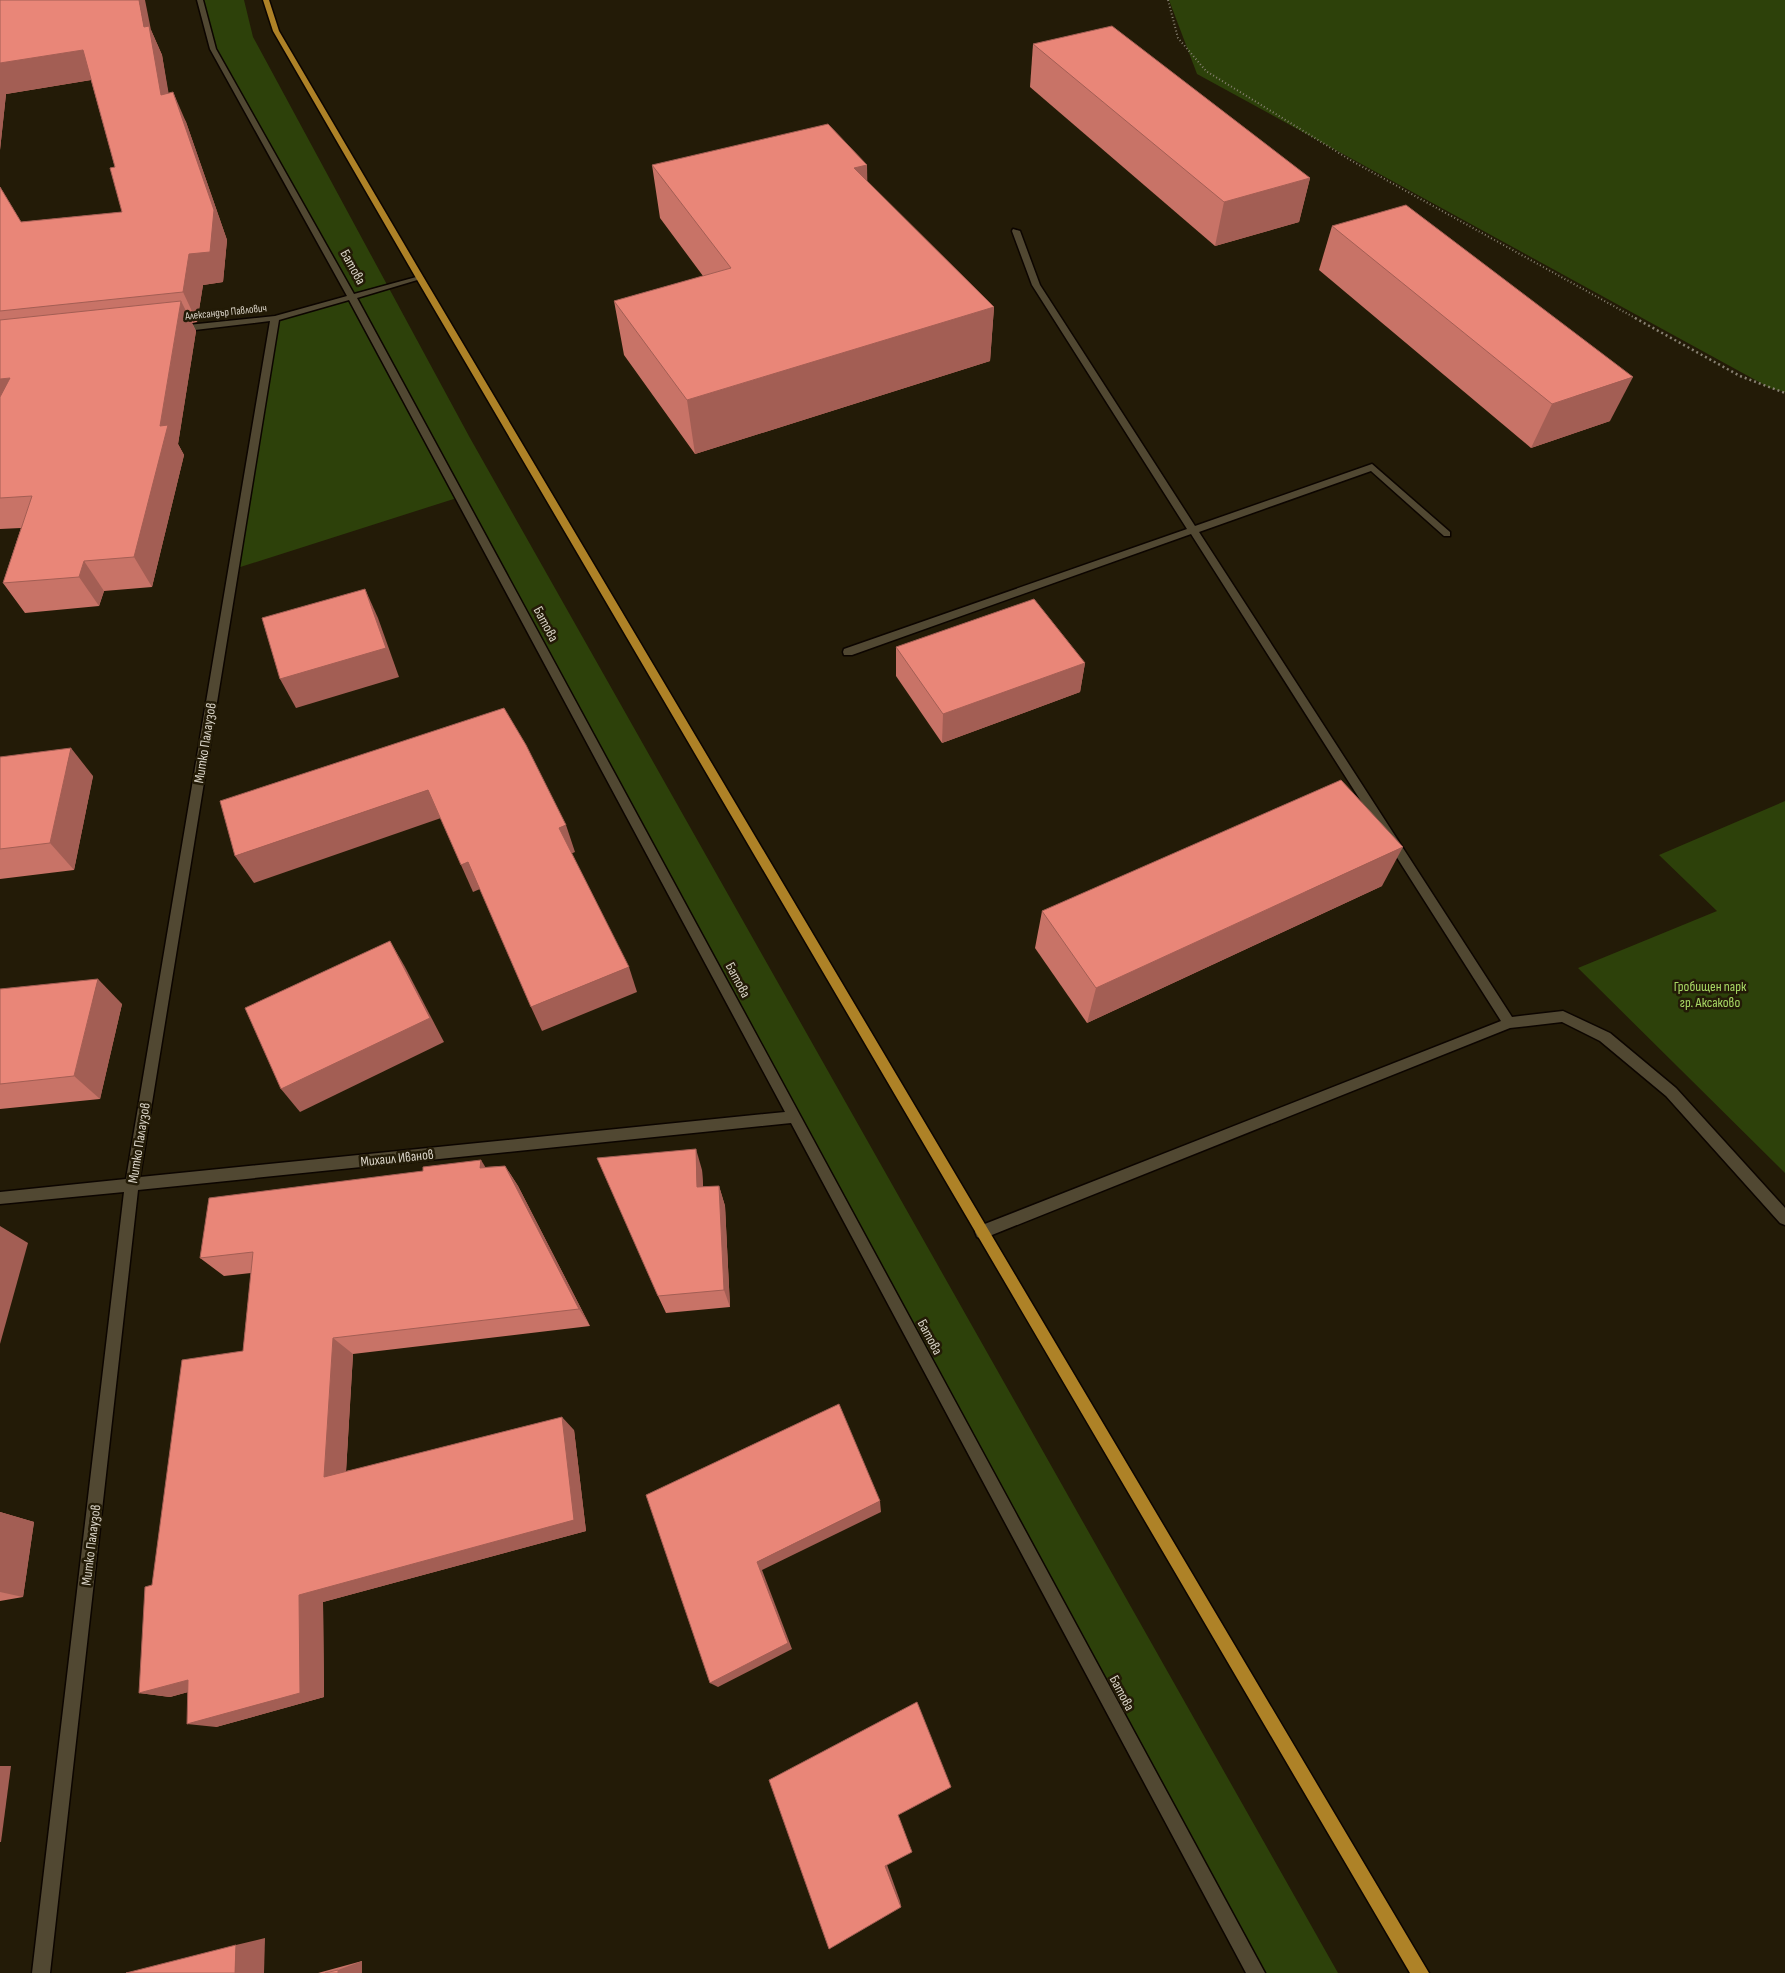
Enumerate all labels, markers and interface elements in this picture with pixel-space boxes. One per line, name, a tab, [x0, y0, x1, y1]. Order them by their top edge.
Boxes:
street label: Батова	[336, 247, 370, 287]
street label: Александър Павлович	[183, 301, 268, 323]
street label: Батова	[530, 603, 562, 645]
street label: Митко Палаузов	[190, 701, 220, 784]
street label: Батова	[722, 959, 754, 1001]
park label: Гробищен парк гр. Аксаково	[1674, 978, 1747, 1011]
street label: Митко Палаузов	[124, 1101, 154, 1184]
street label: Михаил Иванов	[360, 1146, 435, 1170]
street label: Батова	[914, 1316, 946, 1358]
street label: Митко Палаузов	[78, 1503, 104, 1586]
street label: Батова	[1106, 1672, 1138, 1714]

